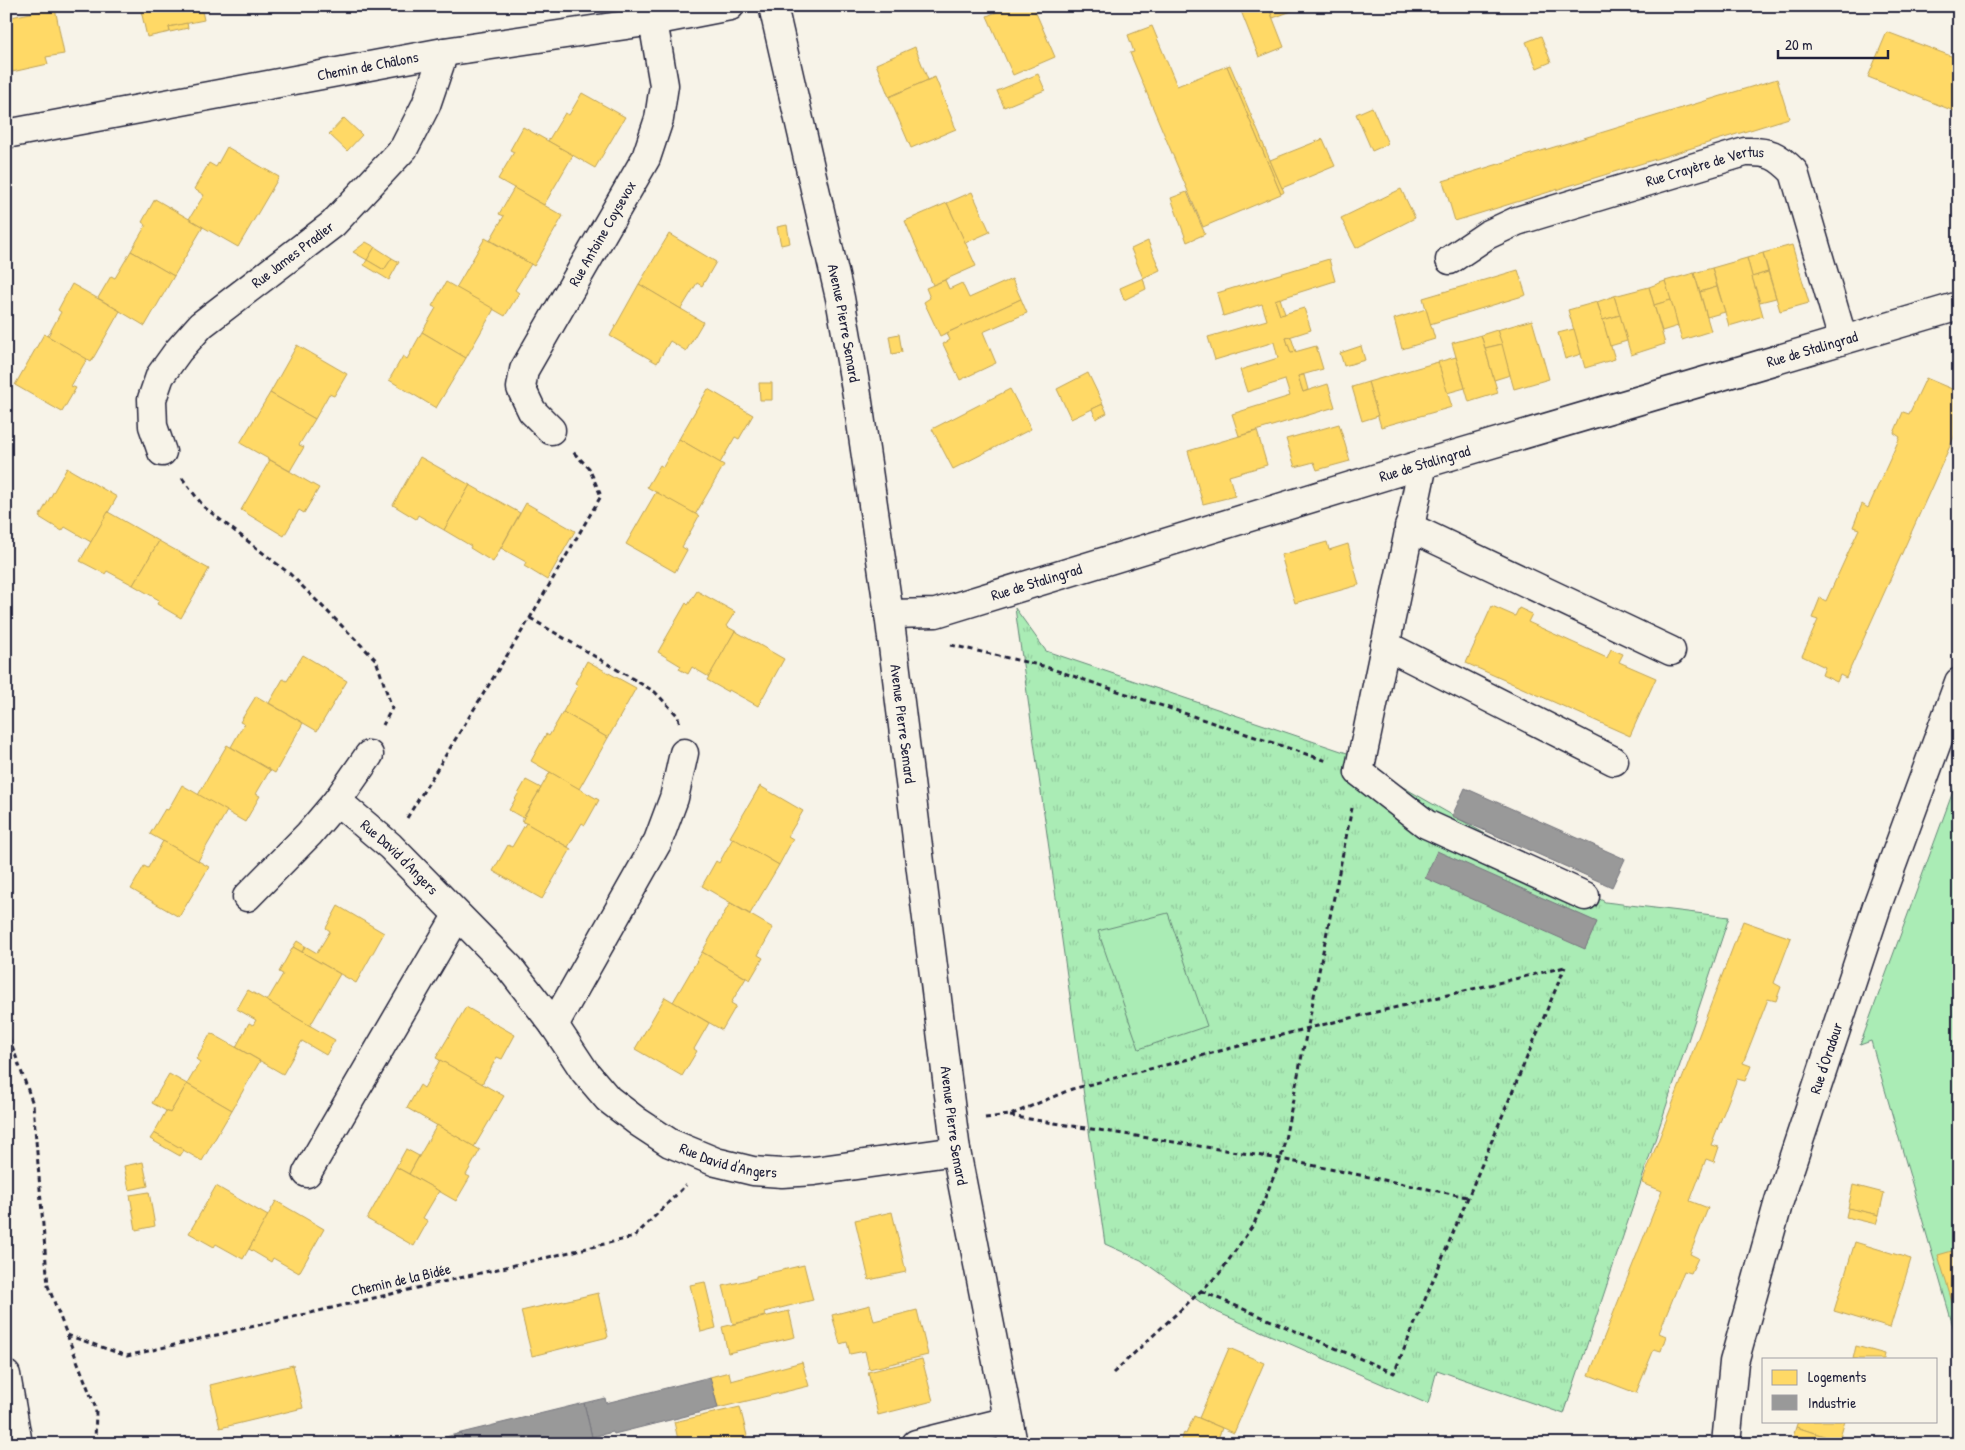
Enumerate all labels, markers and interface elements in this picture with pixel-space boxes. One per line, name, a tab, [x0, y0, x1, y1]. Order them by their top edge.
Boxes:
scale bar	[1778, 28, 1888, 60]
text: 20 m	[1785, 34, 1812, 55]
street label: Chemin de Châlons	[315, 46, 420, 86]
street label: Rue Crayère de Vertus	[1643, 141, 1766, 191]
street label: Rue Antoine Coysevox	[563, 177, 641, 290]
street label: Rue James Pradier	[247, 216, 338, 293]
street label: Avenue Pierre Semard	[823, 262, 866, 384]
street label: Rue de Stalingrad	[1764, 325, 1860, 372]
street label: Rue de Stalingrad	[1377, 440, 1473, 487]
street label: Rue de Stalingrad	[988, 558, 1084, 606]
street label: Avenue Pierre Semard	[885, 663, 921, 785]
street label: Rue David d'Angers	[356, 814, 443, 899]
street label: Rue d'Oradour	[1804, 1019, 1848, 1097]
street label: Avenue Pierre Semard	[936, 1065, 973, 1187]
street label: Rue David d'Angers	[677, 1137, 778, 1183]
street label: Chemin de la Bidée	[349, 1258, 453, 1301]
legend	[1762, 1358, 1938, 1422]
text: Logements	[1808, 1366, 1866, 1387]
text: Industrie	[1808, 1392, 1856, 1413]

